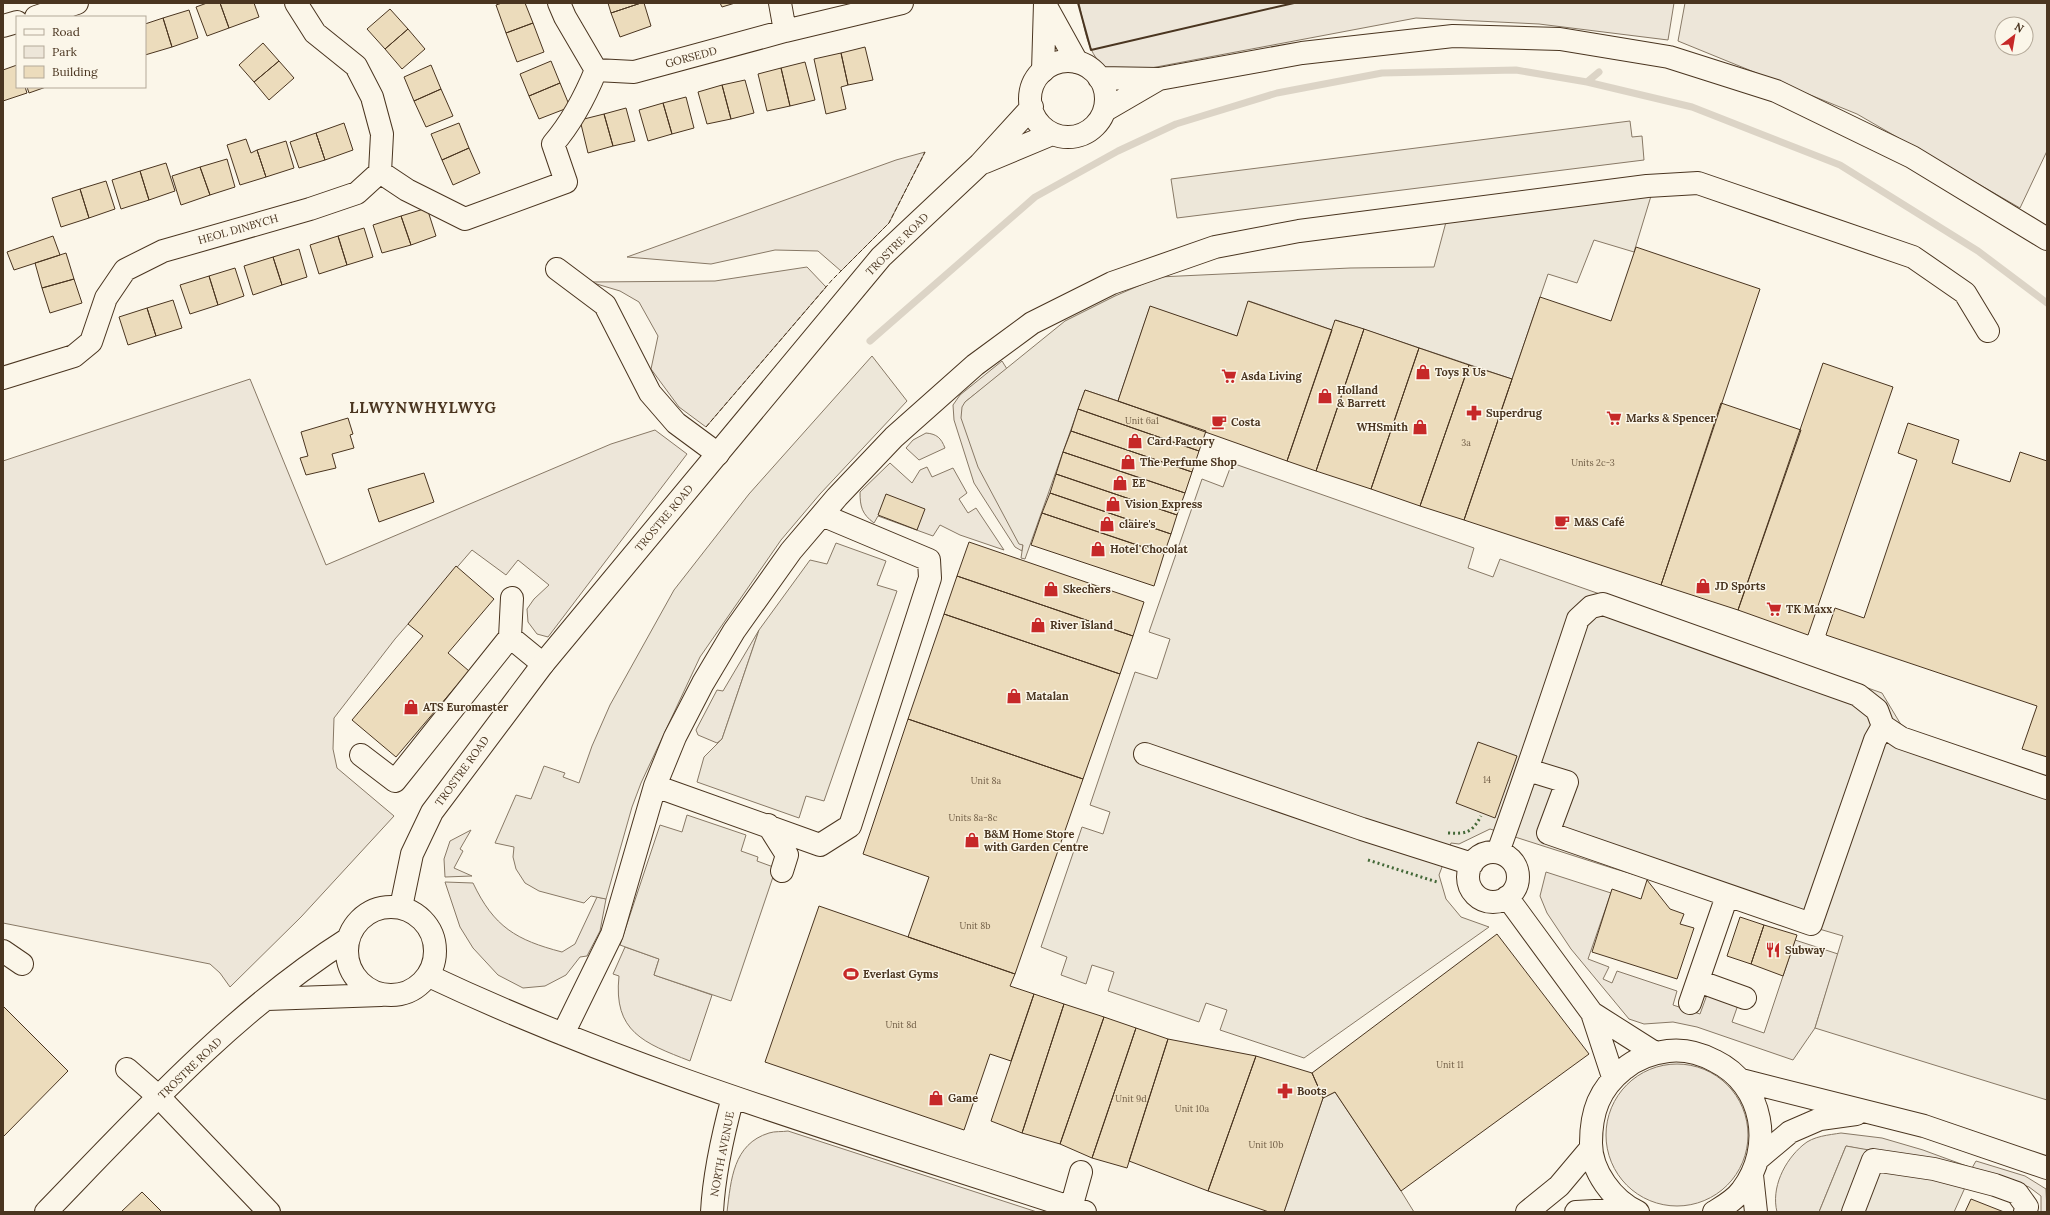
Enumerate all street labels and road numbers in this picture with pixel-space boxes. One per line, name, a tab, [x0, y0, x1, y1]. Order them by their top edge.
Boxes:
street label: GORSEDD	[664, 43, 718, 71]
street label: TROSTRE ROAD	[863, 210, 931, 278]
street label: HEOL DINBYCH	[196, 211, 280, 247]
street label: TROSTRE ROAD	[632, 482, 696, 554]
street label: TROSTRE ROAD	[432, 733, 492, 809]
street label: TROSTRE ROAD	[155, 1034, 225, 1102]
street label: NORTH AVENUE	[707, 1110, 737, 1198]

